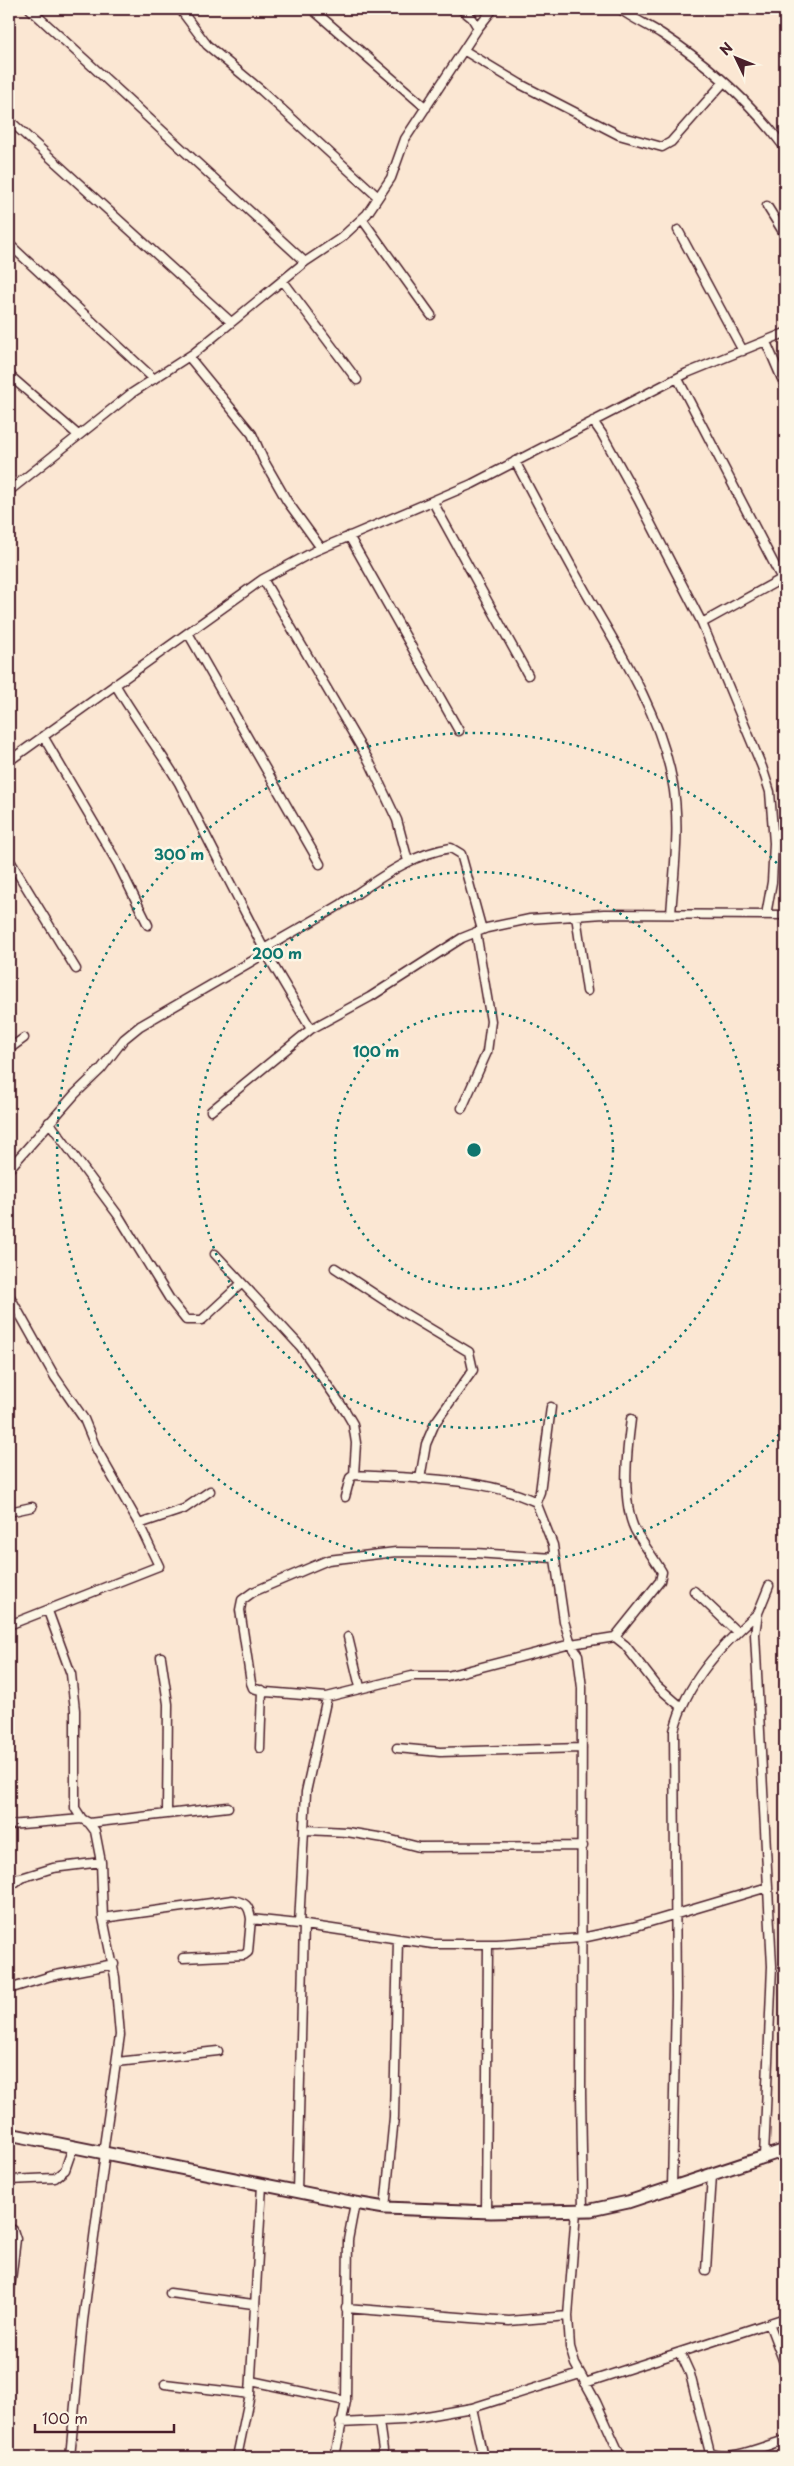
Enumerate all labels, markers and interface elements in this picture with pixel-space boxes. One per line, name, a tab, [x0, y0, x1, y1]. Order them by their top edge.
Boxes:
north arrow	[712, 32, 762, 82]
text: N	[715, 38, 738, 60]
text: 300 m	[154, 842, 204, 865]
text: 200 m	[252, 941, 302, 964]
text: 100 m	[353, 1039, 399, 1062]
centre of rings	[465, 1141, 483, 1159]
scale bar	[35, 2401, 174, 2433]
text: 100 m	[42, 2406, 88, 2429]

